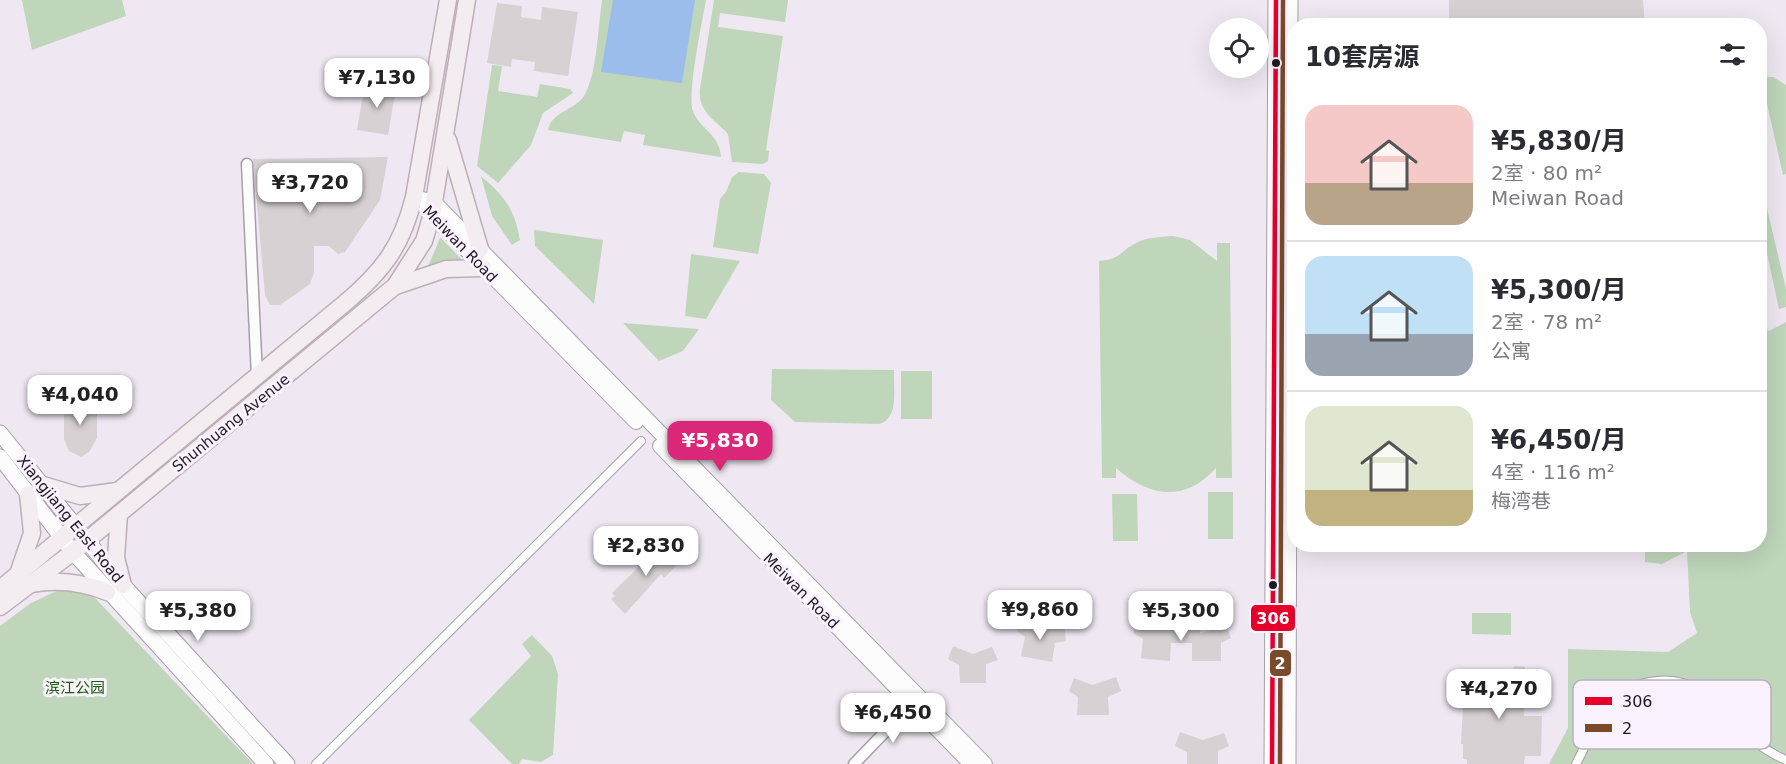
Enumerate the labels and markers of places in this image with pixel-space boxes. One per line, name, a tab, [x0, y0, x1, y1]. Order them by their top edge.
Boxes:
unlabelled marker	[1270, 57, 1282, 69]
pin: ¥7,130	[328, 58, 426, 109]
pin: ¥3,720	[261, 163, 359, 214]
pin: ¥4,040	[31, 375, 129, 426]
pin: ¥5,830	[671, 421, 769, 472]
pin: ¥2,830	[597, 526, 695, 577]
unlabelled marker	[1267, 579, 1279, 591]
pin: ¥9,860	[991, 590, 1089, 641]
pin: ¥5,380	[149, 591, 247, 642]
pin: ¥5,300	[1132, 591, 1230, 642]
pin: ¥4,270	[1450, 669, 1548, 720]
pin: ¥6,450	[844, 693, 942, 744]

